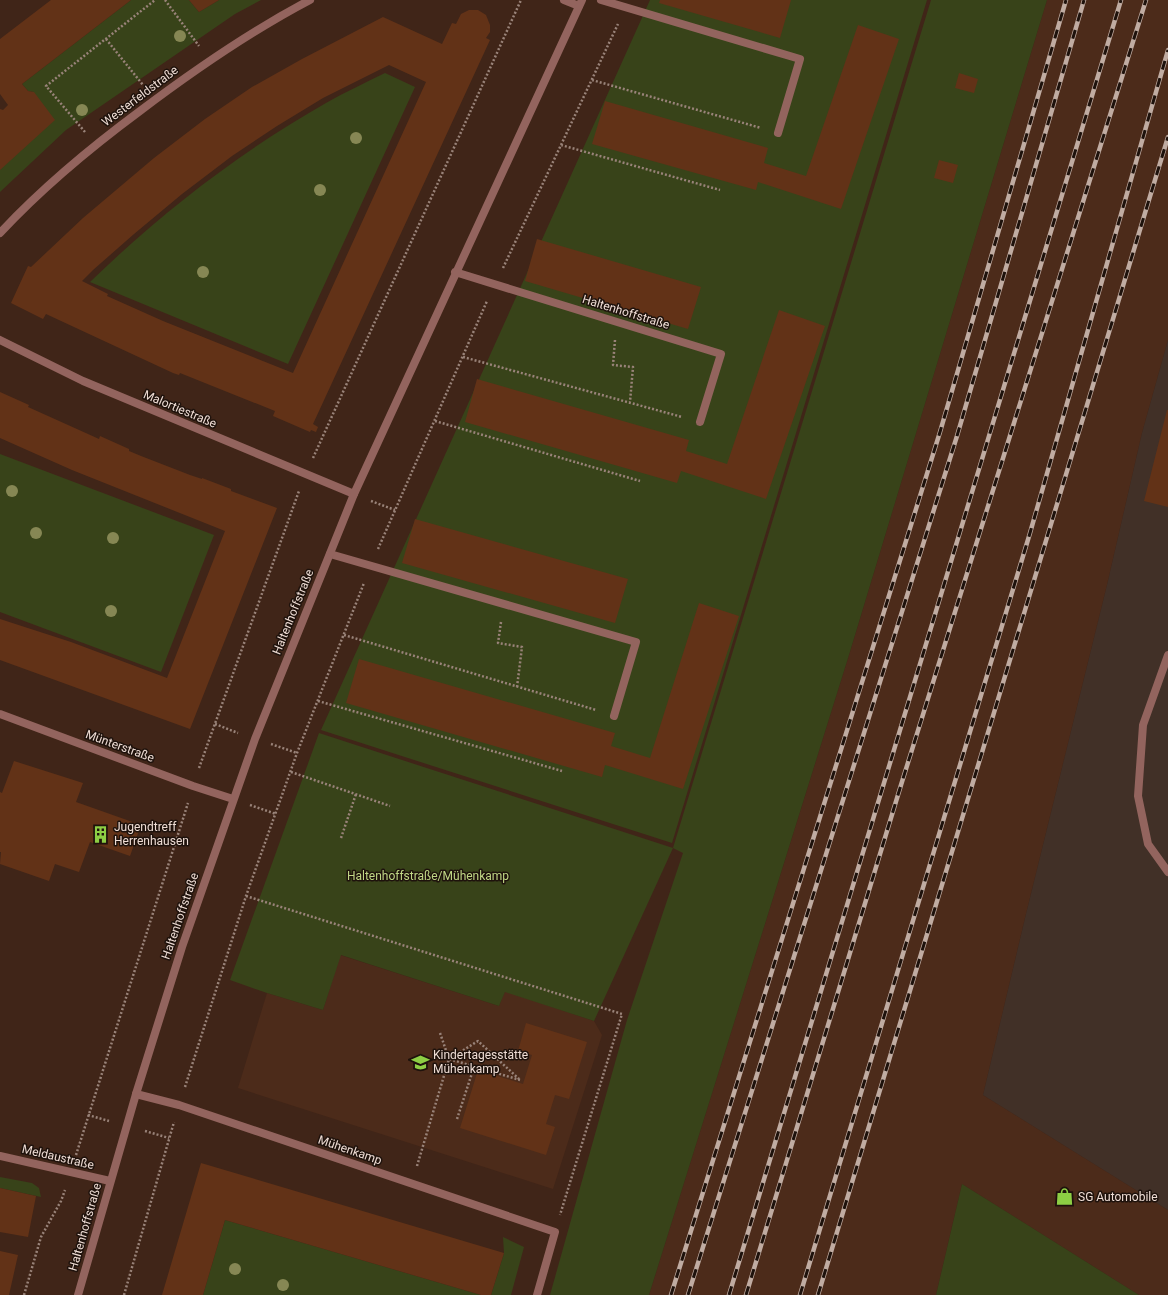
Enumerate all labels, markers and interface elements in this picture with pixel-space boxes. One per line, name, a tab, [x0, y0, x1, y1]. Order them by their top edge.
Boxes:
street label: Westerfeldstraße	[99, 63, 181, 129]
street label: Haltenhoffstraße	[581, 292, 671, 332]
street label: Malortiestraße	[141, 387, 219, 431]
street label: Haltenhoffstraße	[270, 567, 316, 657]
street label: Münterstraße	[84, 727, 156, 765]
place label: Jugendtreff Herrenhausen	[114, 820, 189, 848]
building icon: Jugendtreff Herrenhausen	[91, 824, 111, 844]
park label: Haltenhoffstraße/Mühenkamp	[347, 869, 509, 883]
street label: Haltenhoffstraße	[159, 871, 201, 961]
place label: Kindertagesstätte Mühenkamp	[433, 1048, 528, 1076]
school or university icon: Kindertagesstätte Mühenkamp	[410, 1052, 430, 1072]
street label: Mühenkamp	[316, 1133, 384, 1168]
street label: Meldaustraße	[21, 1142, 95, 1172]
street label: Haltenhoffstraße	[66, 1181, 104, 1273]
shop icon: SG Automobile	[1055, 1187, 1075, 1207]
place label: SG Automobile	[1078, 1190, 1158, 1204]

